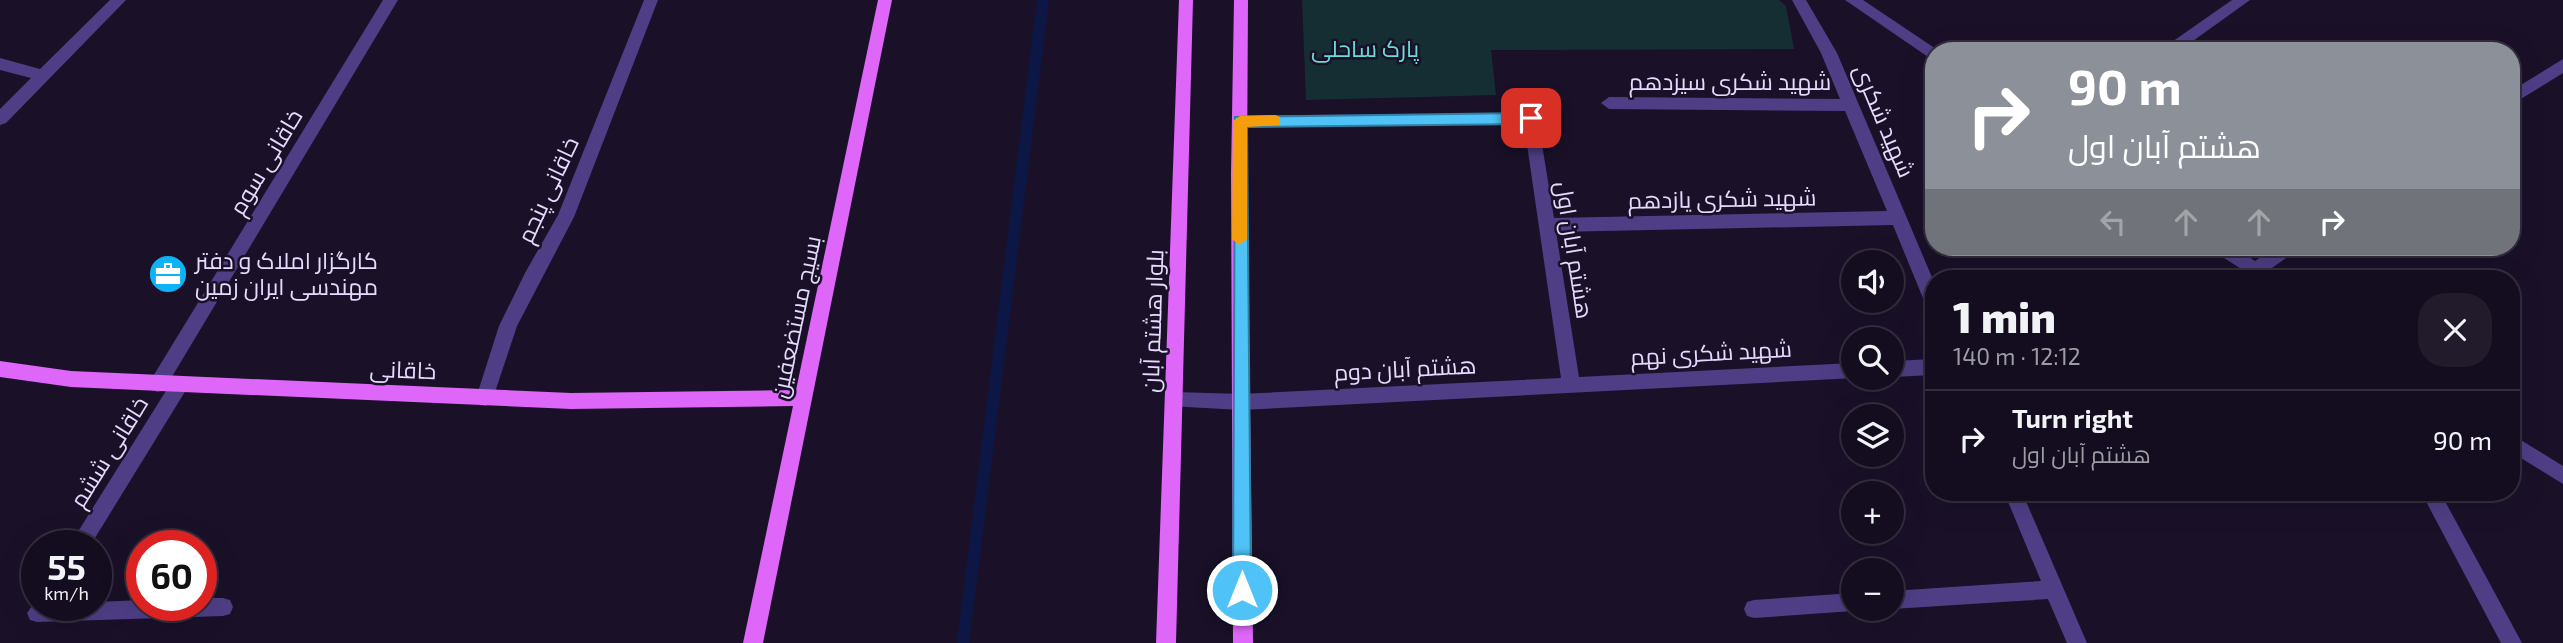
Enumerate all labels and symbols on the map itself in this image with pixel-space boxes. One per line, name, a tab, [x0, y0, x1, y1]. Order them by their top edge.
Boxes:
park label: پارک ساحلی	[1311, 34, 1419, 64]
street label: شهید شکری	[1848, 60, 1921, 182]
street label: شهید شکری سیزدهم	[1629, 67, 1831, 98]
pin	[1501, 88, 1561, 148]
street label: خاقانی سوم	[223, 103, 310, 221]
street label: خاقانی پنجم	[510, 132, 587, 248]
street label: هشتم آبان اول	[1547, 179, 1600, 321]
street label: شهید شکری یازدهم	[1627, 182, 1817, 217]
street label: بسیج مستضعفین	[764, 233, 829, 401]
place label: کارگزار املاک و دفتر مهندسی ایران زمین	[193, 246, 378, 301]
street label: بلوار هشتم آبان	[1136, 249, 1171, 393]
office icon: کارگزار املاک و دفتر مهندسی ایران زمین	[147, 253, 189, 295]
street label: شهید شکری نهم	[1629, 334, 1793, 373]
street label: هشتم آبان دوم	[1333, 350, 1477, 389]
street label: خاقانی	[369, 354, 437, 385]
street label: خاقانی ششم	[63, 391, 156, 514]
speed limit sign: 60	[126, 530, 217, 621]
position arrow	[1205, 553, 1279, 627]

